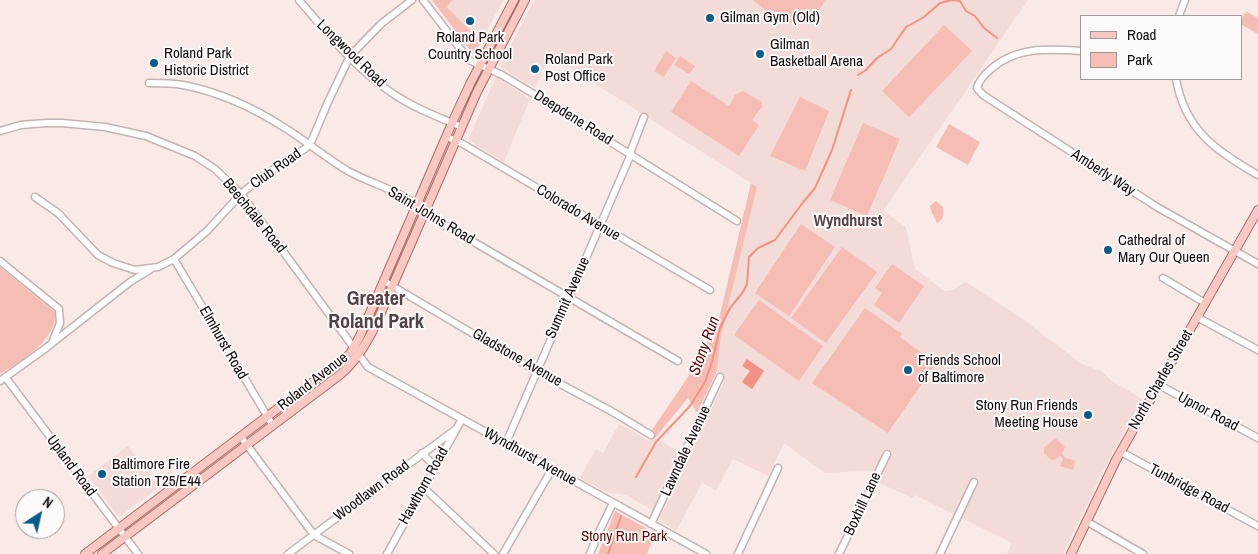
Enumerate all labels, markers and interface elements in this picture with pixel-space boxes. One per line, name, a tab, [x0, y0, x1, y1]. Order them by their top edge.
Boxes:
place label: Gilman Gym (Old)	[720, 9, 820, 27]
marker: Gilman Gym (Old)	[704, 12, 716, 24]
marker: Roland Park Country School	[464, 15, 476, 27]
legend	[1080, 15, 1243, 80]
street label: Longwood Road	[313, 16, 389, 92]
text: Road	[1127, 24, 1156, 45]
place label: Roland Park Country School	[428, 29, 512, 64]
place label: Gilman Basketball Arena	[770, 36, 863, 71]
place label: Roland Park Historic District	[164, 45, 249, 80]
marker: Gilman Basketball Arena	[754, 48, 766, 60]
text: Park	[1127, 49, 1152, 70]
place label: Roland Park Post Office	[545, 51, 613, 86]
marker: Roland Park Historic District	[148, 57, 160, 69]
marker: Roland Park Post Office	[529, 63, 541, 75]
street label: Deepdene Road	[530, 87, 616, 149]
street label: Club Road	[247, 145, 305, 193]
street label: Amberly Way	[1068, 146, 1138, 200]
street label: Beechdale Road	[218, 175, 290, 257]
street label: Colorado Avenue	[533, 181, 623, 245]
street label: Saint Johns Road	[384, 183, 478, 249]
district label: Wyndhurst	[814, 212, 882, 232]
place label: Cathedral of Mary Our Queen	[1118, 232, 1210, 267]
marker: Cathedral of Mary Our Queen	[1102, 244, 1114, 256]
street label: Summit Avenue	[542, 254, 594, 342]
district label: Greater Roland Park	[328, 288, 424, 335]
street label: Elmhurst Road	[195, 303, 251, 383]
water label: Stony Run	[686, 314, 724, 378]
street label: Gladstone Avenue	[469, 325, 565, 391]
street label: North Charles Street	[1125, 327, 1197, 433]
street label: Roland Avenue	[274, 349, 352, 415]
place label: Friends School of Baltimore	[918, 352, 1001, 387]
marker: Friends School of Baltimore	[902, 364, 914, 376]
street label: Upnor Road	[1174, 388, 1242, 436]
place label: Stony Run Friends Meeting House	[975, 397, 1078, 432]
street label: Lawndale Avenue	[657, 403, 715, 499]
marker: Stony Run Friends Meeting House	[1082, 409, 1094, 421]
street label: Wyndhurst Avenue	[480, 424, 580, 490]
street label: Upland Road	[42, 432, 100, 500]
street label: Hawthorn Road	[395, 444, 453, 528]
place label: Baltimore Fire Station T25/E44	[112, 456, 201, 491]
street label: Woodlawn Road	[331, 457, 413, 525]
street label: Tunbridge Road	[1146, 460, 1232, 518]
marker: Baltimore Fire Station T25/E44	[96, 468, 108, 480]
street label: Boxhill Lane	[841, 470, 885, 538]
north arrow	[15, 489, 65, 539]
text: N	[39, 493, 57, 512]
park label: Stony Run Park	[581, 528, 667, 546]

